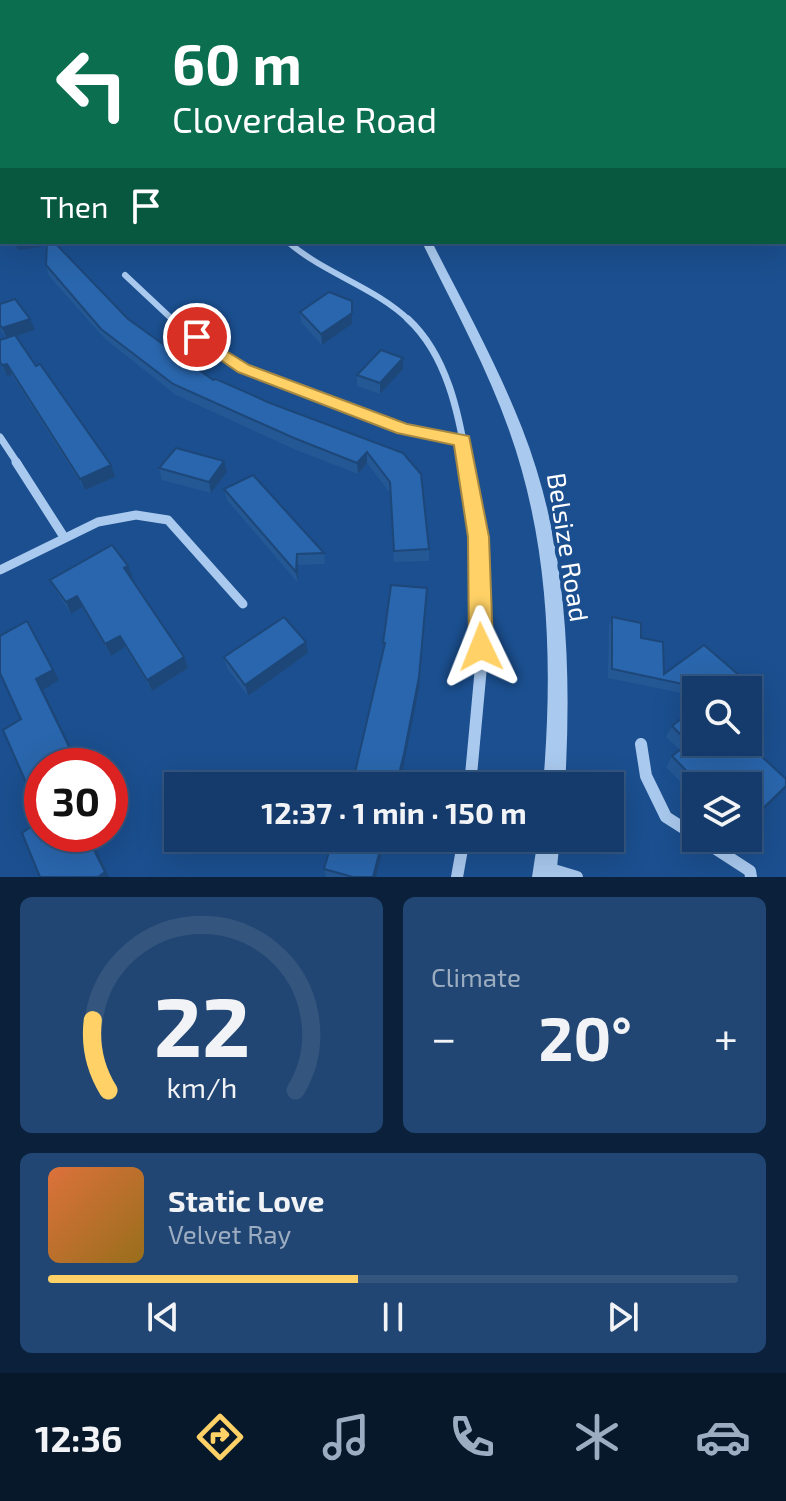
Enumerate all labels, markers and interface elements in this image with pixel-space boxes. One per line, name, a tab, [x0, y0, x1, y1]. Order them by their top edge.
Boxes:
text: 60 m	[172, 29, 302, 96]
icon: left	[40, 32, 144, 136]
text: Cloverdale Road	[172, 97, 437, 140]
icon: arrive	[124, 184, 168, 228]
text: Then	[40, 188, 108, 224]
pin	[163, 303, 231, 371]
icon: arrive	[175, 315, 219, 359]
street label: Belsize Road	[542, 470, 596, 624]
position arrow	[439, 605, 523, 689]
map controls	[682, 676, 762, 852]
button: search	[682, 676, 762, 756]
speed limit sign: 30	[24, 748, 128, 852]
button: layers	[682, 772, 762, 852]
text: 12:37 · 1 min · 150 m	[261, 794, 527, 830]
text: Climate	[431, 961, 521, 992]
text: 22	[153, 974, 250, 1074]
text: 20°	[539, 1001, 632, 1073]
text: −	[431, 1010, 457, 1063]
text: +	[714, 1010, 738, 1063]
text: km/h	[166, 1069, 237, 1104]
text: Static Love	[168, 1182, 324, 1218]
text: Velvet Ray	[168, 1218, 291, 1249]
icon: previous	[141, 1295, 185, 1339]
icon: pause	[371, 1295, 415, 1339]
icon: next	[601, 1295, 645, 1339]
icon: directions	[192, 1409, 248, 1465]
icon: music	[318, 1409, 374, 1465]
icon: phone	[444, 1409, 500, 1465]
icon: climate	[569, 1409, 625, 1465]
icon: car	[695, 1409, 751, 1465]
text: 12:36	[35, 1416, 122, 1459]

